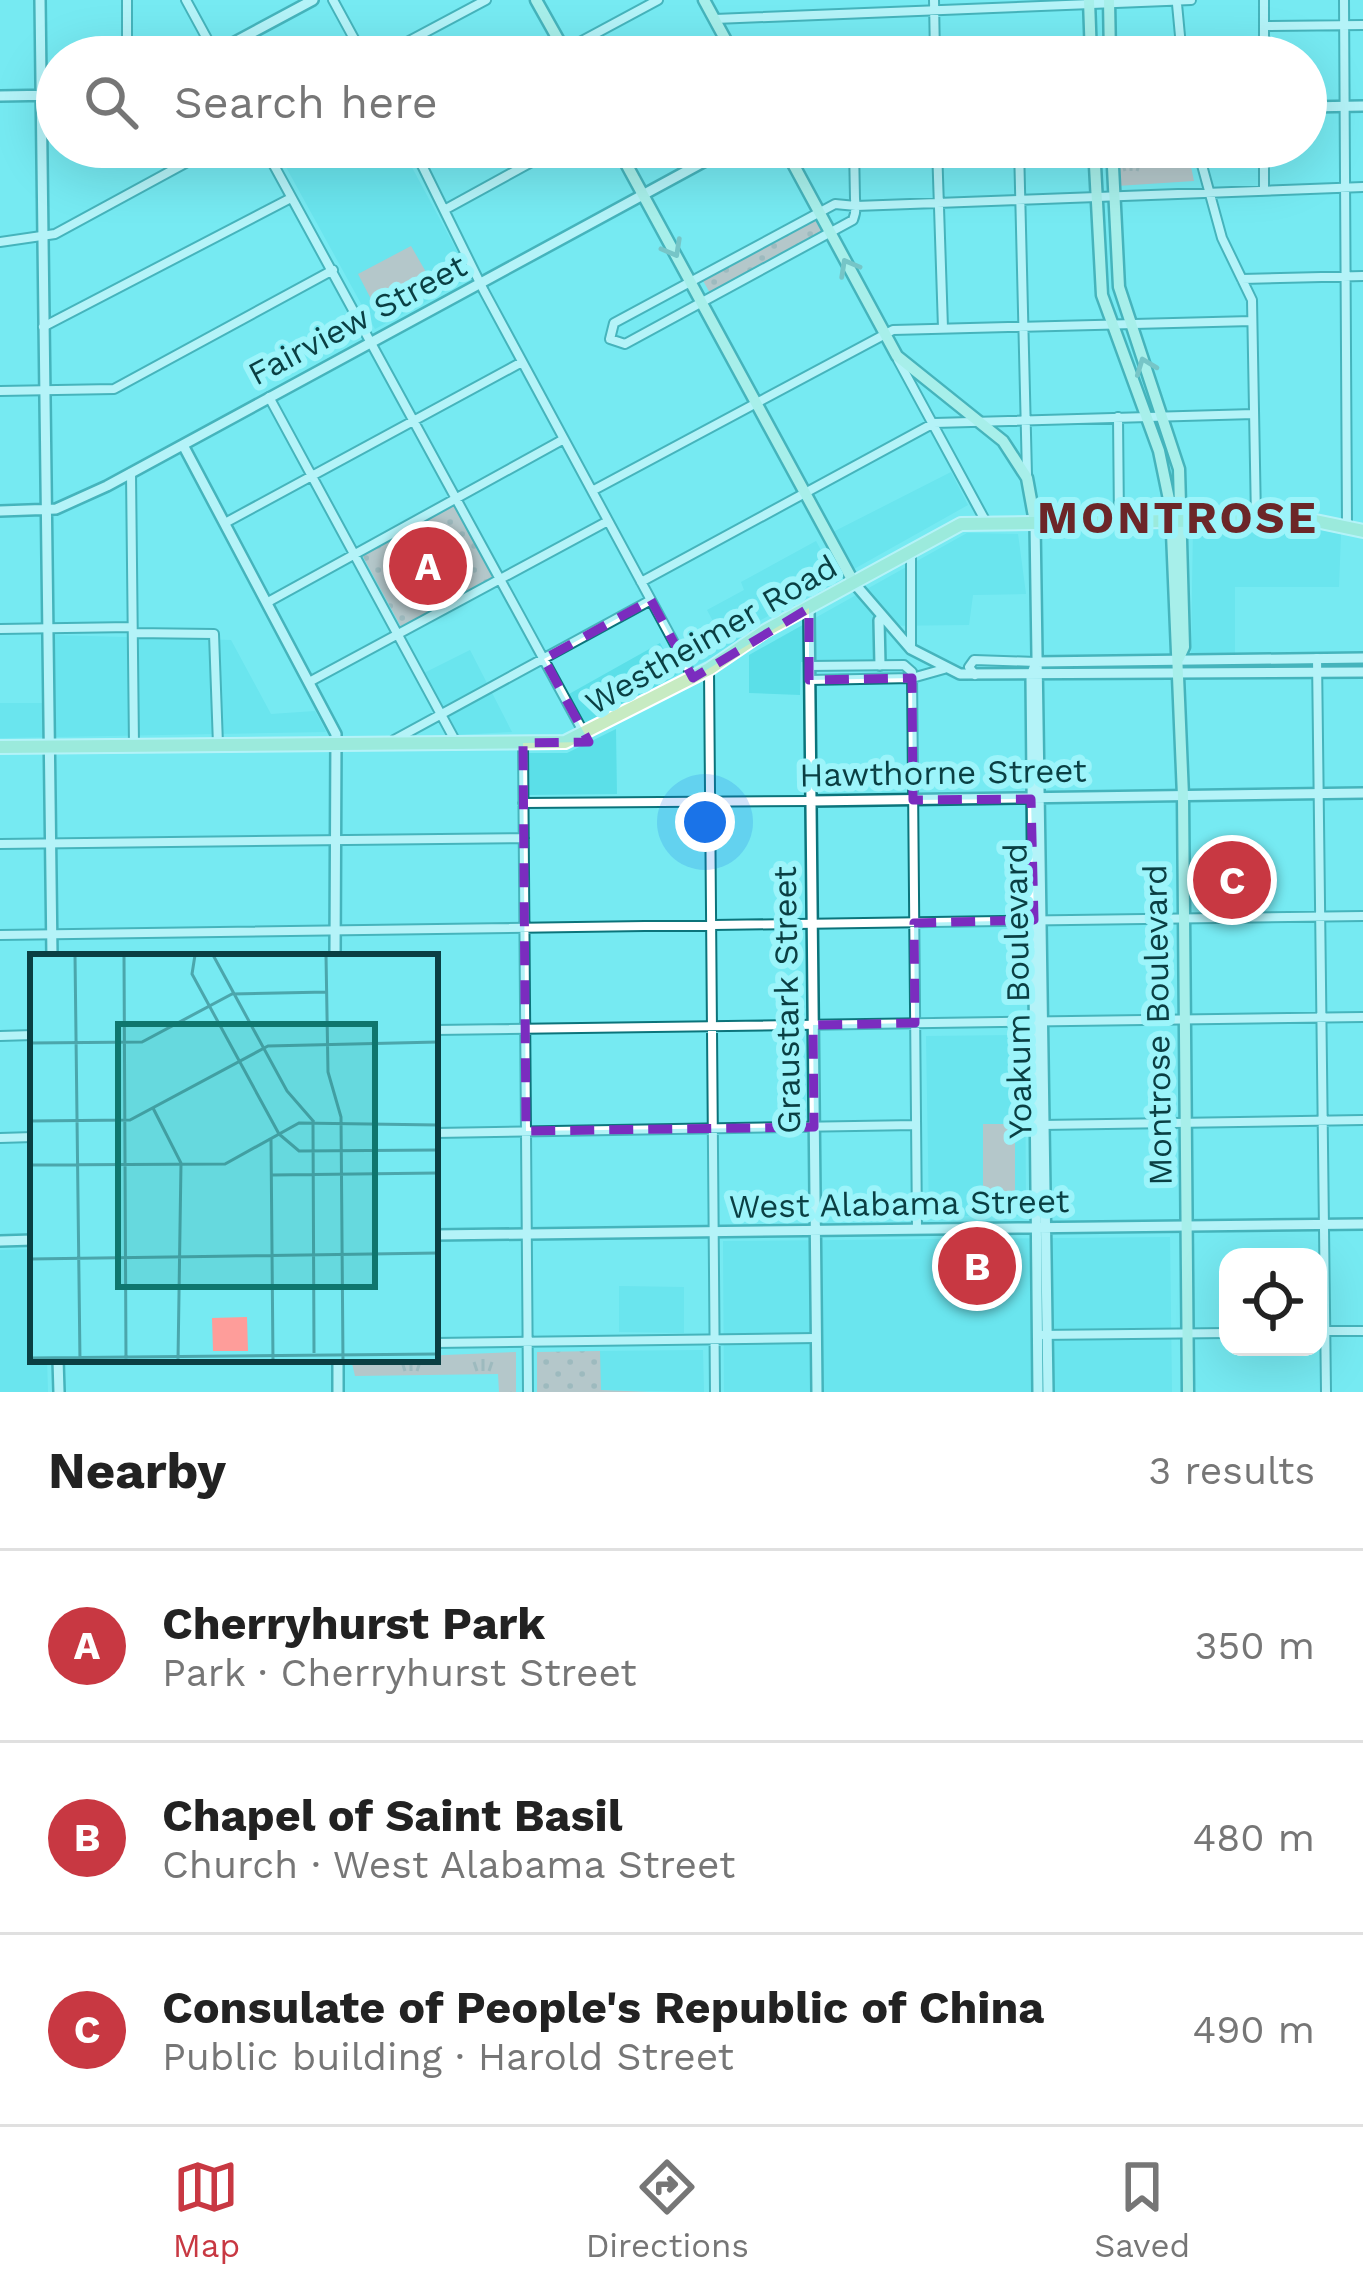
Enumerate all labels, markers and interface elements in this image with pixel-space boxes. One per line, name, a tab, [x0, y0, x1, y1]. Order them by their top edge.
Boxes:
search box	[36, 36, 1327, 168]
icon: search	[78, 69, 144, 135]
text: Search here	[174, 76, 438, 129]
one-way arrow	[659, 237, 682, 258]
street label: Fairview Street	[242, 245, 473, 393]
one-way arrow	[839, 259, 862, 280]
one-way arrow	[1135, 357, 1160, 378]
district label: MONTROSE	[1037, 491, 1319, 544]
pin: A	[389, 521, 467, 611]
street label: Westheimer Road	[578, 547, 844, 722]
street label: Hawthorne Street	[799, 750, 1087, 795]
your location	[675, 792, 735, 852]
pin: C	[1193, 835, 1271, 925]
street label: Yoakum Boulevard	[995, 843, 1040, 1139]
street label: Montrose Boulevard	[1135, 864, 1180, 1186]
street label: Graustark Street	[765, 866, 808, 1134]
inset map	[30, 954, 438, 1362]
street label: West Alabama Street	[728, 1181, 1070, 1226]
pin: B	[938, 1221, 1016, 1311]
map controls	[1219, 1248, 1327, 1356]
button: locate	[1219, 1248, 1327, 1356]
text: Nearby	[48, 1441, 226, 1500]
text: 3 results	[1149, 1448, 1315, 1493]
text: Cherryhurst Park	[162, 1597, 545, 1650]
text: A	[74, 1623, 100, 1668]
text: 350 m	[1195, 1623, 1315, 1668]
text: Park · Cherryhurst Street	[162, 1650, 637, 1695]
text: Chapel of Saint Basil	[162, 1789, 622, 1842]
text: B	[74, 1815, 100, 1860]
text: 480 m	[1192, 1815, 1315, 1860]
text: Church · West Alabama Street	[162, 1842, 735, 1887]
text: Consulate of People's Republic of China	[162, 1981, 1044, 2034]
text: C	[74, 2007, 100, 2052]
text: 490 m	[1192, 2007, 1315, 2052]
text: Public building · Harold Street	[162, 2034, 734, 2079]
tab: Map	[173, 2154, 240, 2265]
tab: Directions	[586, 2154, 749, 2265]
tab: Saved	[1094, 2154, 1190, 2265]

